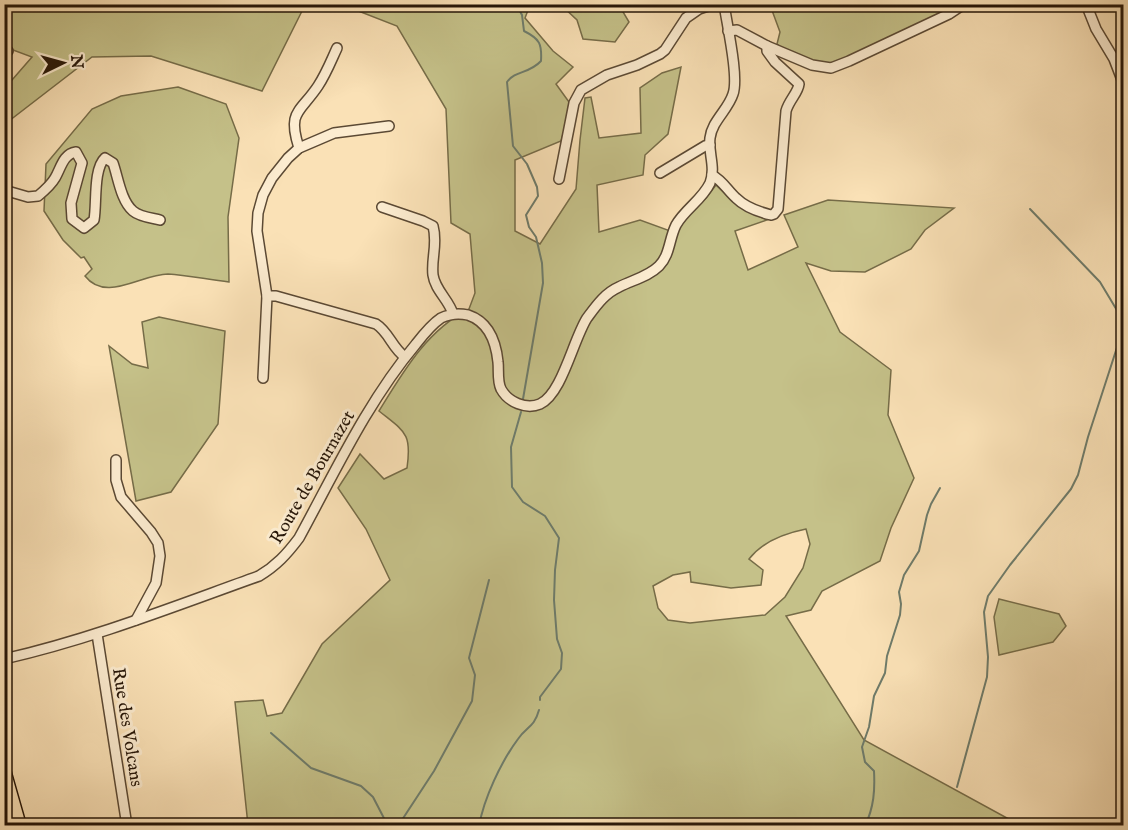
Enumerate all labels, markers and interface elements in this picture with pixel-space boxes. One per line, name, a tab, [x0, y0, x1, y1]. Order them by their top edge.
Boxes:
north arrow	[33, 33, 93, 93]
text: N	[65, 53, 87, 70]
street label: Route de Bournazet	[266, 407, 361, 549]
street label: Rue des Volcans	[106, 666, 147, 788]

